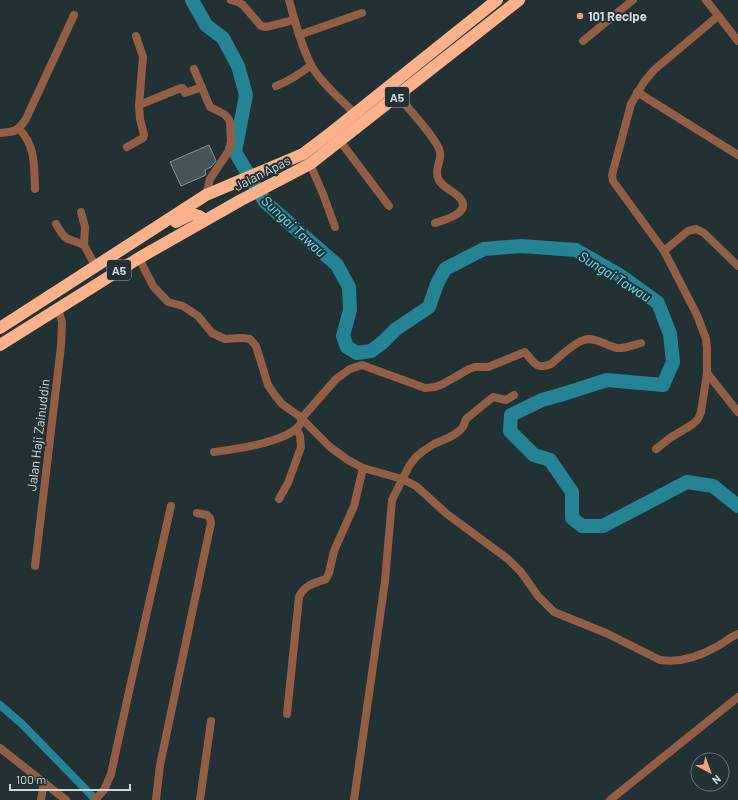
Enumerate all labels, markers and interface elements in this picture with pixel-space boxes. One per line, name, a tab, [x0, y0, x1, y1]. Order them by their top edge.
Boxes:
place label: 101 Recipe	[588, 8, 647, 24]
marker: 101 Recipe	[575, 11, 585, 21]
road number: A5	[385, 87, 409, 107]
street label: Jalan Apas	[231, 152, 293, 194]
water label: Sungai Tawau	[258, 192, 330, 260]
water label: Sungai Tawau	[576, 247, 654, 305]
road number: A5	[107, 260, 131, 280]
street label: Jalan Haji Zainuddin	[23, 378, 53, 492]
north arrow	[690, 752, 730, 792]
scale bar	[10, 766, 130, 792]
text: 100 m	[16, 772, 46, 786]
text: N	[710, 773, 724, 787]

